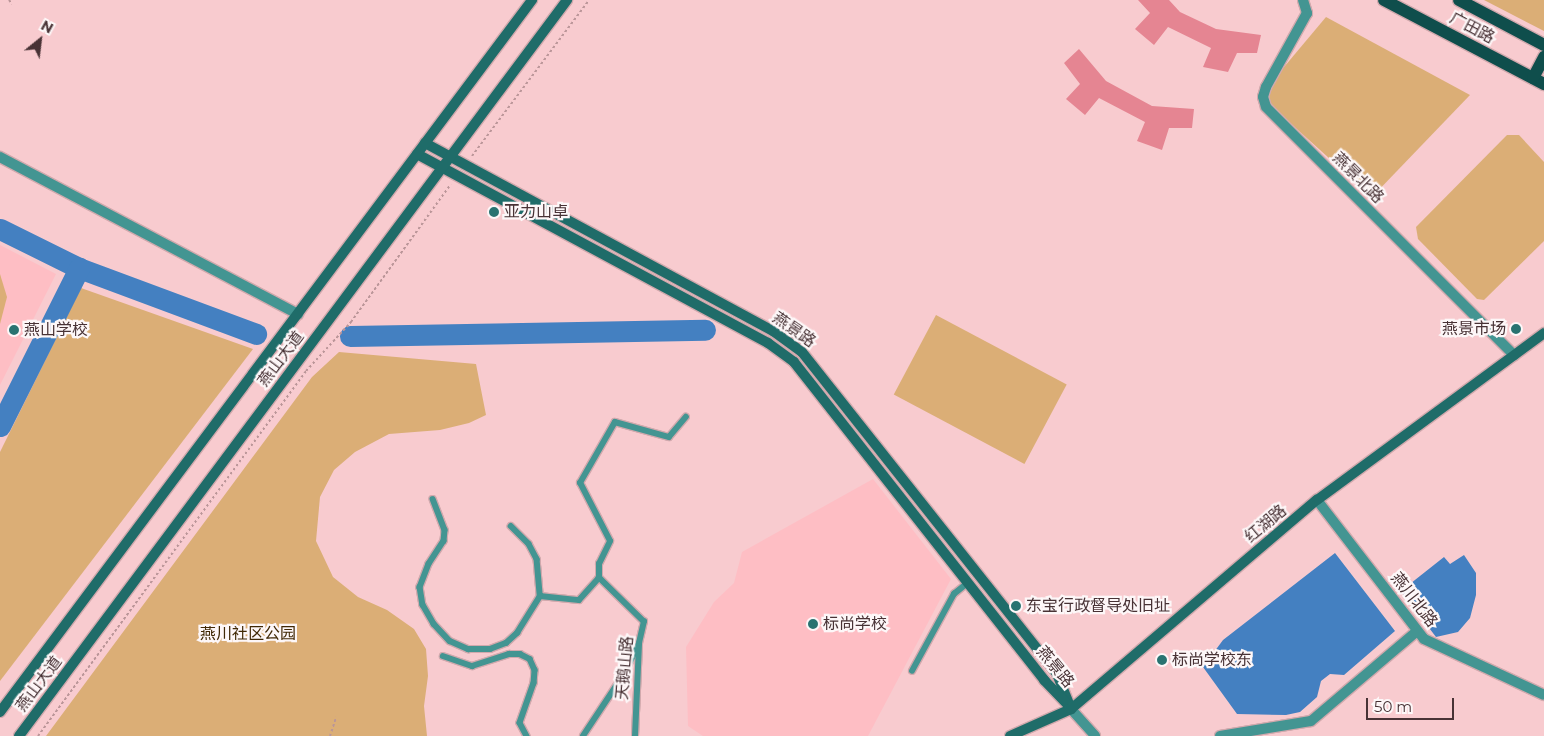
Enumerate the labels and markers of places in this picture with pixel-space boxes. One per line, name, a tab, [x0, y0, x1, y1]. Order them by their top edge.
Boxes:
place label: 亚力山卓	[504, 202, 568, 222]
marker: 亚力山卓	[488, 206, 500, 218]
place label: 燕景市场	[1442, 319, 1506, 339]
place label: 燕山学校	[24, 320, 88, 340]
marker: 燕景市场	[1510, 323, 1522, 335]
marker: 燕山学校	[8, 324, 20, 336]
place label: 东宝行政督导处旧址	[1026, 596, 1170, 616]
marker: 东宝行政督导处旧址	[1010, 600, 1022, 612]
place label: 标尚学校	[823, 614, 887, 634]
marker: 标尚学校	[807, 618, 819, 630]
place label: 标尚学校东	[1172, 650, 1252, 670]
marker: 标尚学校东	[1156, 654, 1168, 666]

